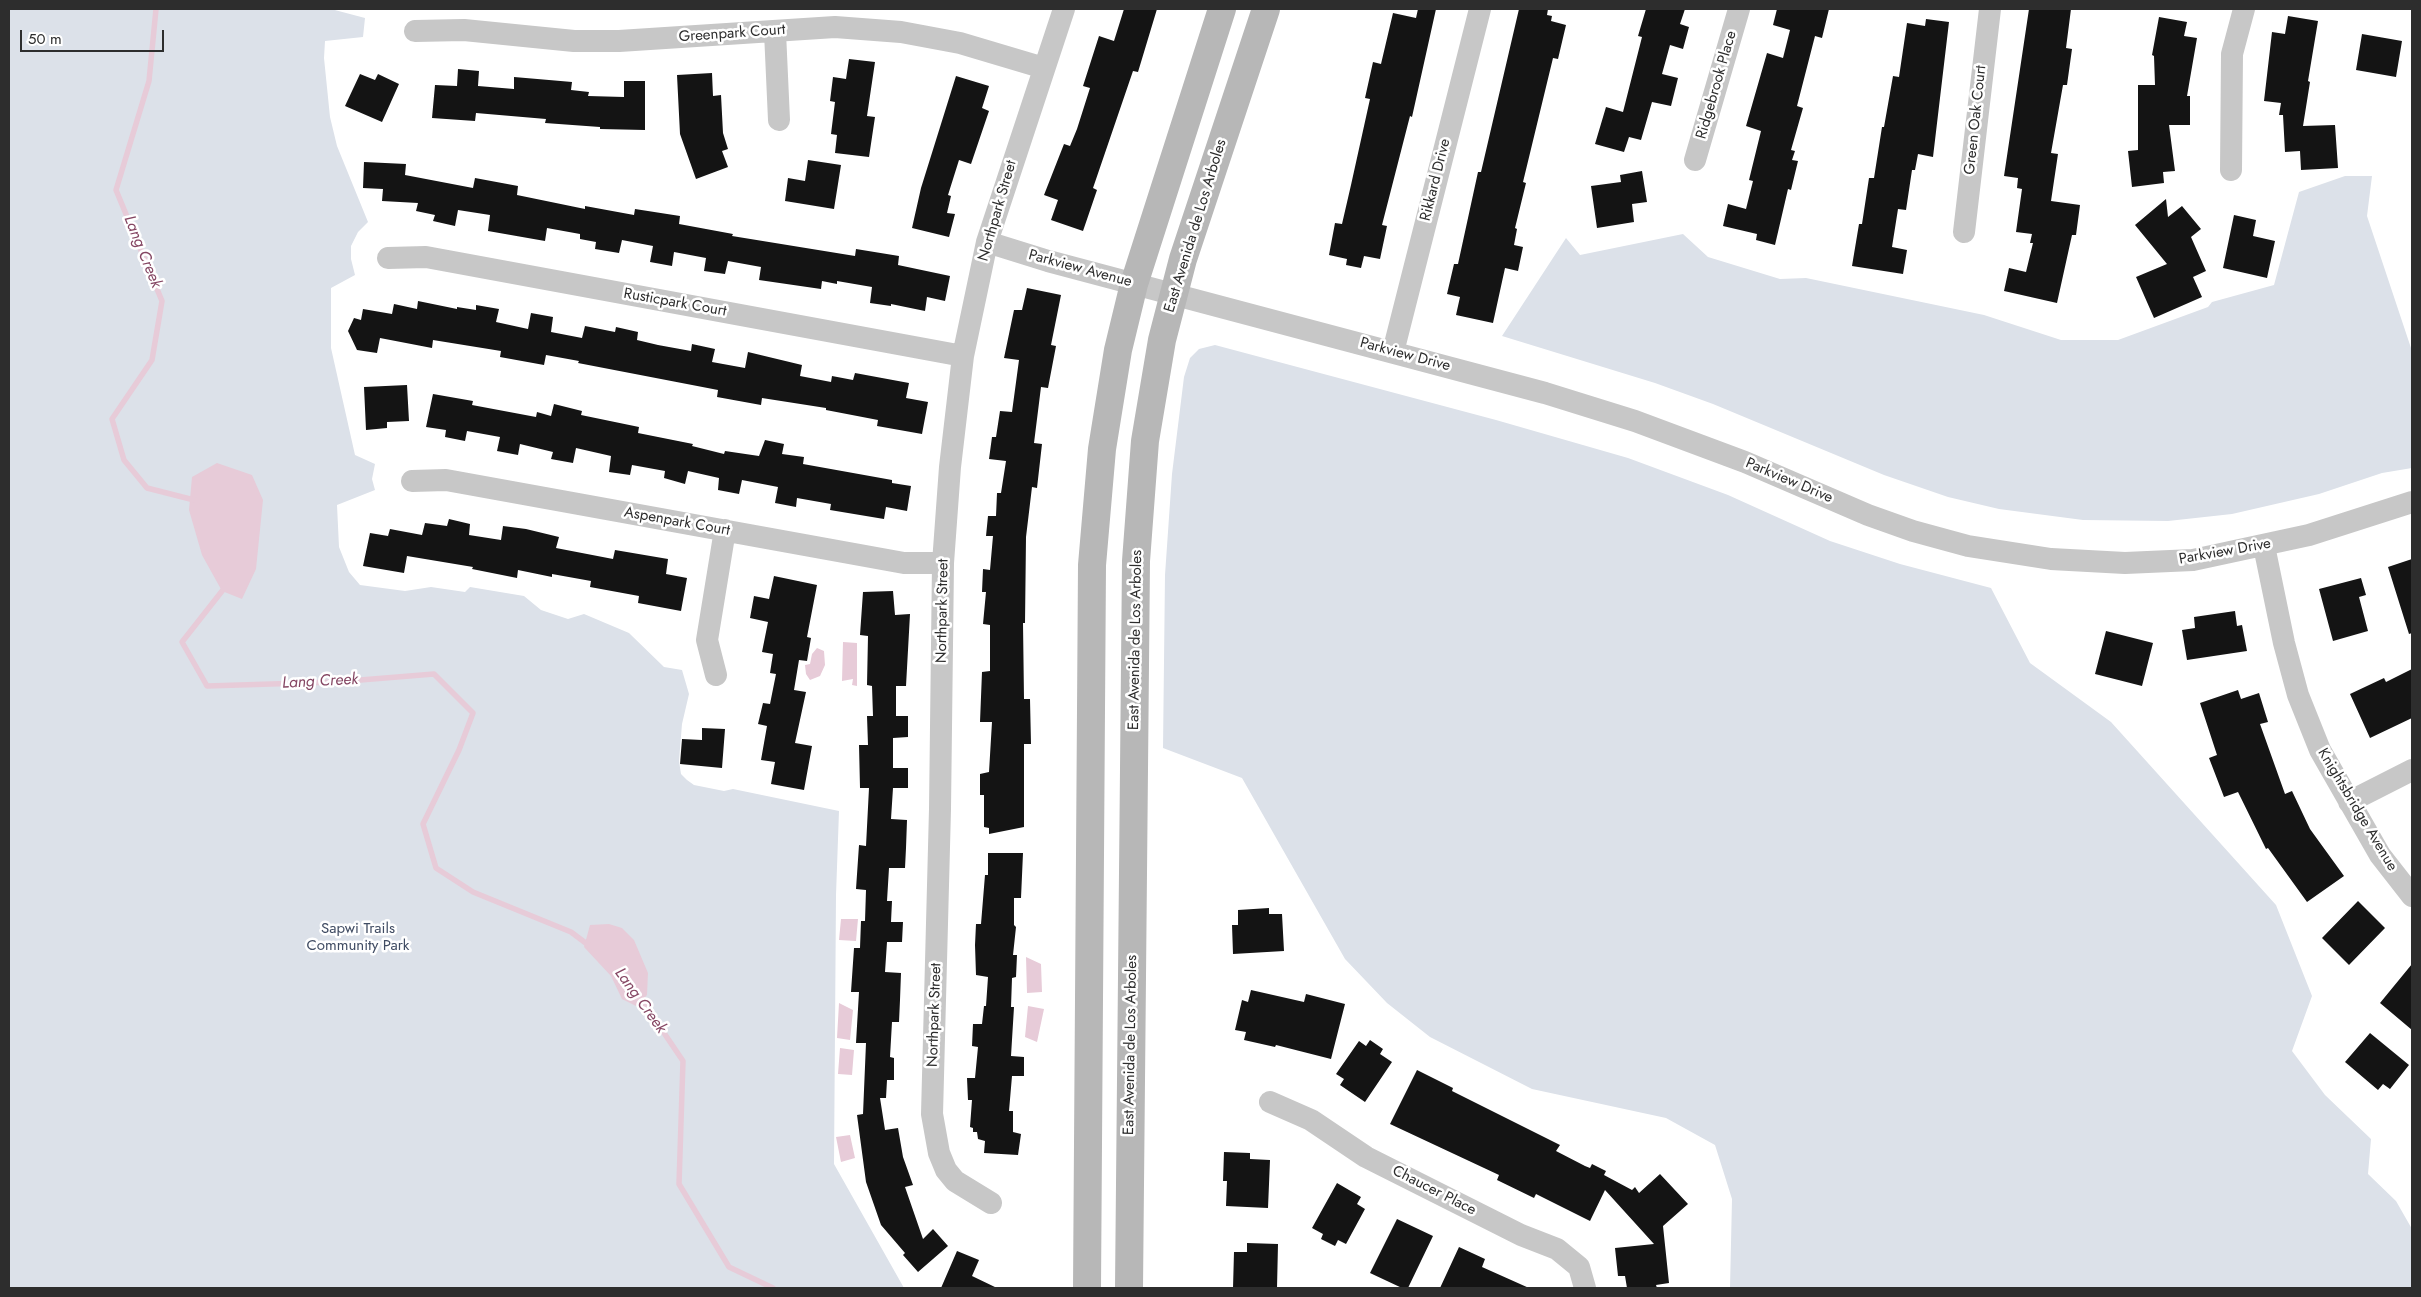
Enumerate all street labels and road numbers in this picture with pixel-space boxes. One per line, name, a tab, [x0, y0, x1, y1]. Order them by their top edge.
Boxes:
street label: Greenpark Court	[678, 21, 786, 47]
street label: Ridgebrook Place	[1693, 29, 1741, 141]
street label: Green Oak Court	[1961, 65, 1991, 175]
street label: East Avenida de Los Arboles	[1161, 137, 1231, 315]
street label: Rikkard Drive	[1417, 137, 1455, 223]
street label: Northpark Street	[975, 158, 1021, 264]
street label: Parkview Avenue	[1026, 247, 1134, 291]
street label: Rusticpark Court	[622, 285, 728, 321]
street label: Parkview Drive	[1358, 334, 1452, 376]
street label: Parkview Drive	[1743, 455, 1835, 507]
street label: Aspenpark Court	[623, 504, 731, 540]
street label: Parkview Drive	[2178, 535, 2272, 569]
street label: East Avenida de Los Arboles	[1125, 550, 1147, 730]
street label: Northpark Street	[933, 559, 953, 663]
street label: Knightsbridge Avenue	[2313, 745, 2401, 875]
street label: East Avenida de Los Arboles	[1120, 955, 1142, 1135]
street label: Northpark Street	[924, 963, 946, 1067]
street label: Chaucer Place	[1389, 1162, 1479, 1220]

